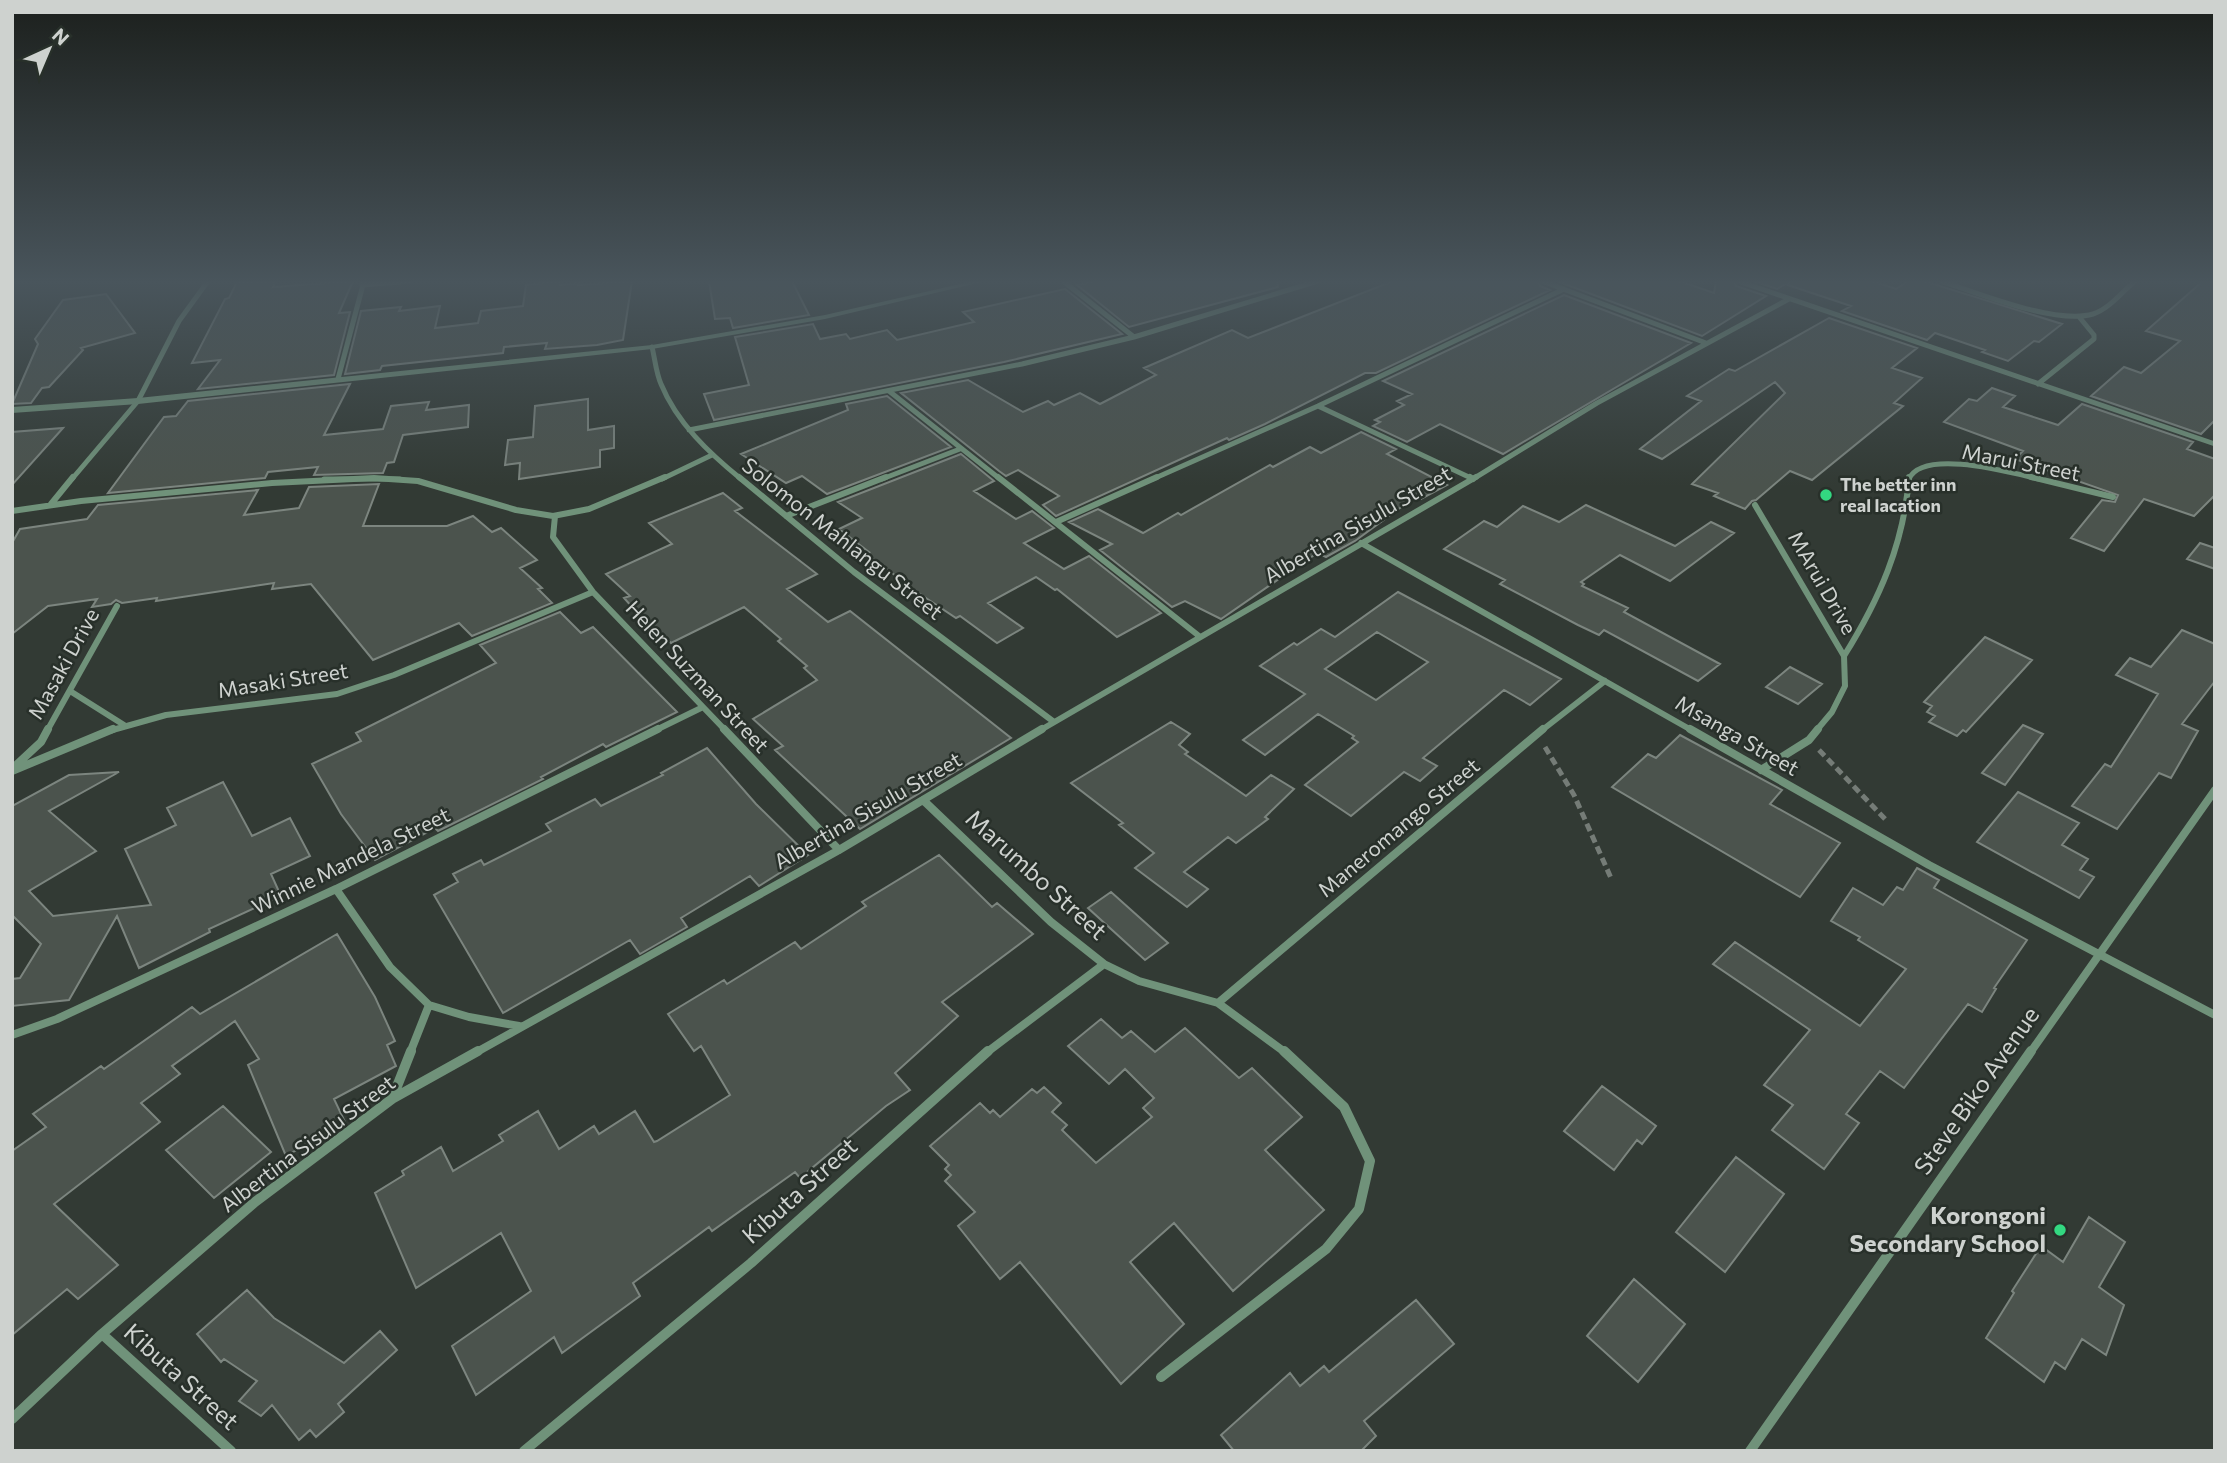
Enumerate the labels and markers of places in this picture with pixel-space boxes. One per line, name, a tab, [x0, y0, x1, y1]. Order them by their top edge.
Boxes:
place label: The better inn real lacation	[1840, 473, 1956, 516]
marker: The better inn real lacation	[1818, 487, 1834, 503]
place label: Korongoni Secondary School	[1850, 1200, 2046, 1257]
marker: Korongoni Secondary School	[2052, 1222, 2068, 1238]

